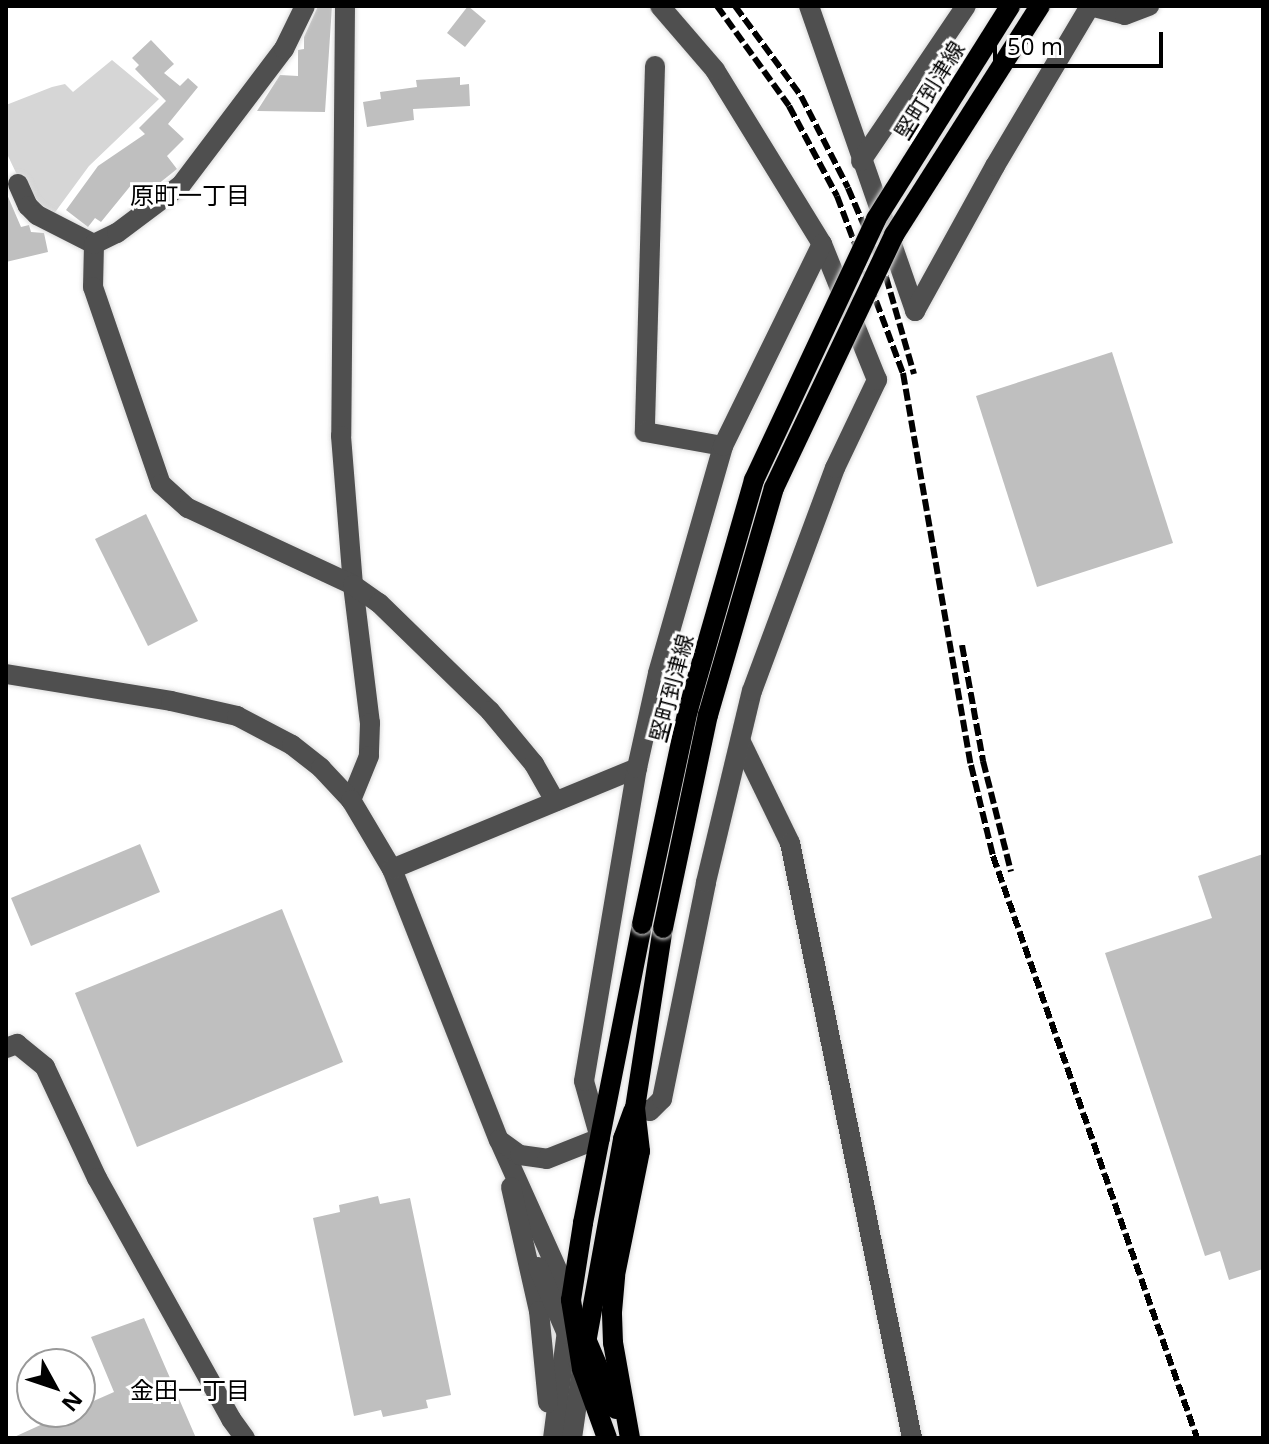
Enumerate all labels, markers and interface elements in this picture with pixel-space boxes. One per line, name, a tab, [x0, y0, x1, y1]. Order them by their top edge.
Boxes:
scale bar	[997, 16, 1167, 66]
text: 50 m	[1007, 29, 1063, 62]
street label: 堅町到津線	[889, 36, 969, 144]
district label: 原町一丁目	[130, 181, 250, 209]
street label: 堅町到津線	[644, 631, 698, 745]
north arrow	[16, 1348, 96, 1428]
district label: 金田一丁目	[130, 1376, 250, 1404]
text: N	[56, 1386, 90, 1419]

